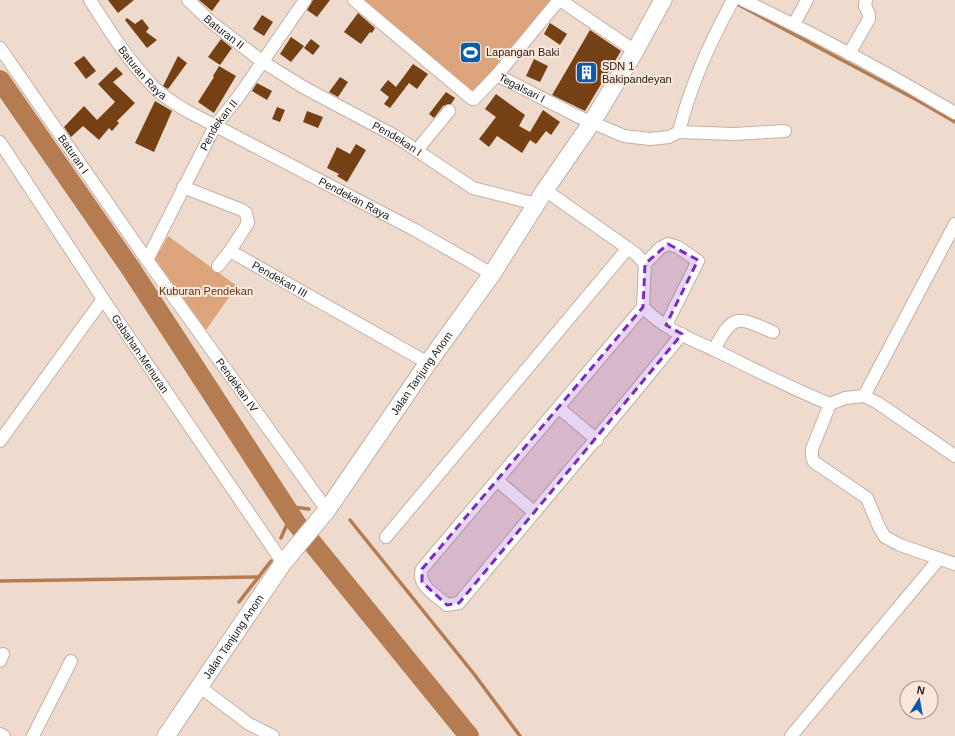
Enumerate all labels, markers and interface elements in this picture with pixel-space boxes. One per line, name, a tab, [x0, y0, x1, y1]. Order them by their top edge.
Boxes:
street label: Baturan II	[201, 12, 246, 51]
sports icon: Lapangan Baki	[457, 39, 483, 65]
street label: Baturan Raya	[116, 44, 170, 103]
place label: Lapangan Baki	[486, 46, 559, 58]
building icon: SDN 1 Bakipandeyan	[574, 59, 600, 85]
place label: SDN 1 Bakipandeyan	[602, 60, 672, 85]
street label: Tegalsari I	[497, 71, 547, 105]
street label: Pendekan II	[198, 97, 240, 152]
street label: Pendekan I	[370, 119, 424, 158]
street label: Baturan I	[56, 132, 91, 176]
street label: Pendekan Raya	[317, 175, 393, 222]
street label: Pendekan III	[250, 259, 310, 300]
park label: Kuburan Pendekan	[159, 285, 253, 297]
street label: Gabahan-Menuran	[109, 312, 171, 395]
street label: Jalan Tanjung Anom	[388, 329, 455, 417]
street label: Pendekan IV	[214, 356, 261, 415]
street label: Jalan Tanjung Anom	[201, 592, 266, 681]
north arrow	[899, 680, 939, 720]
text: N	[916, 684, 926, 697]

